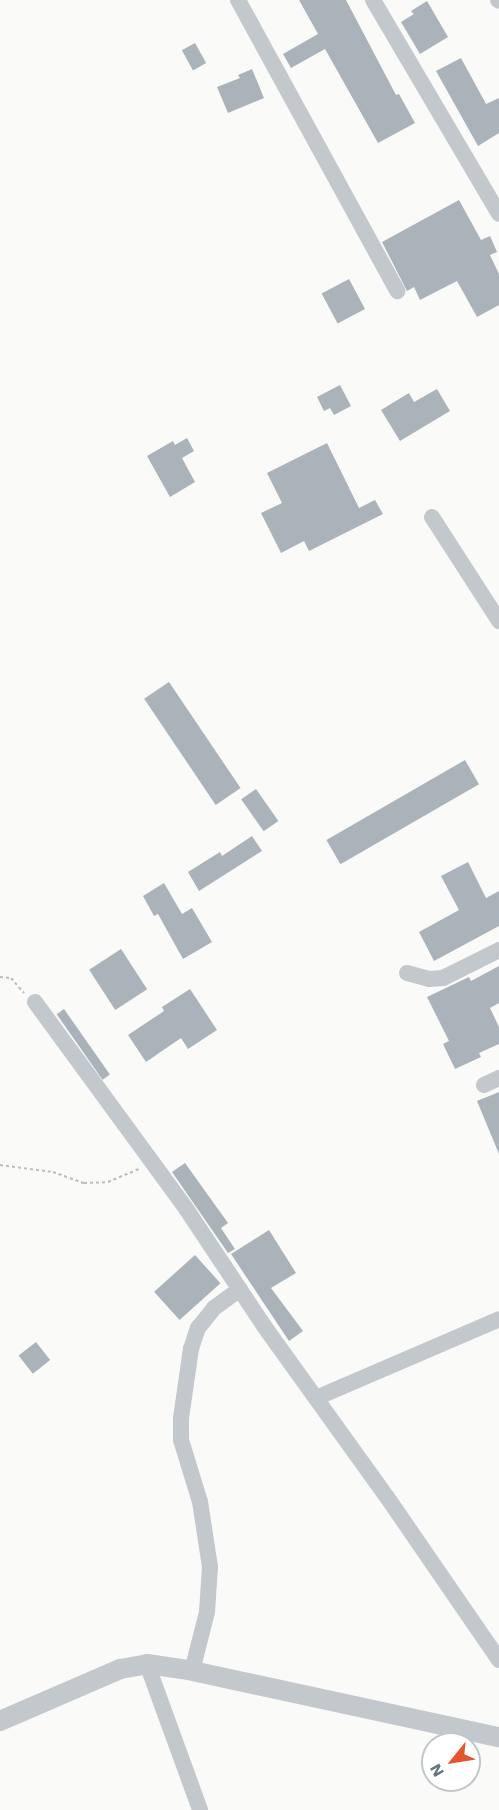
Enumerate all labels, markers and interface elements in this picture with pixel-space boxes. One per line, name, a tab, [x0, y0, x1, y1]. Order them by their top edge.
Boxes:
north arrow	[421, 1732, 481, 1792]
text: N	[426, 1760, 448, 1780]

